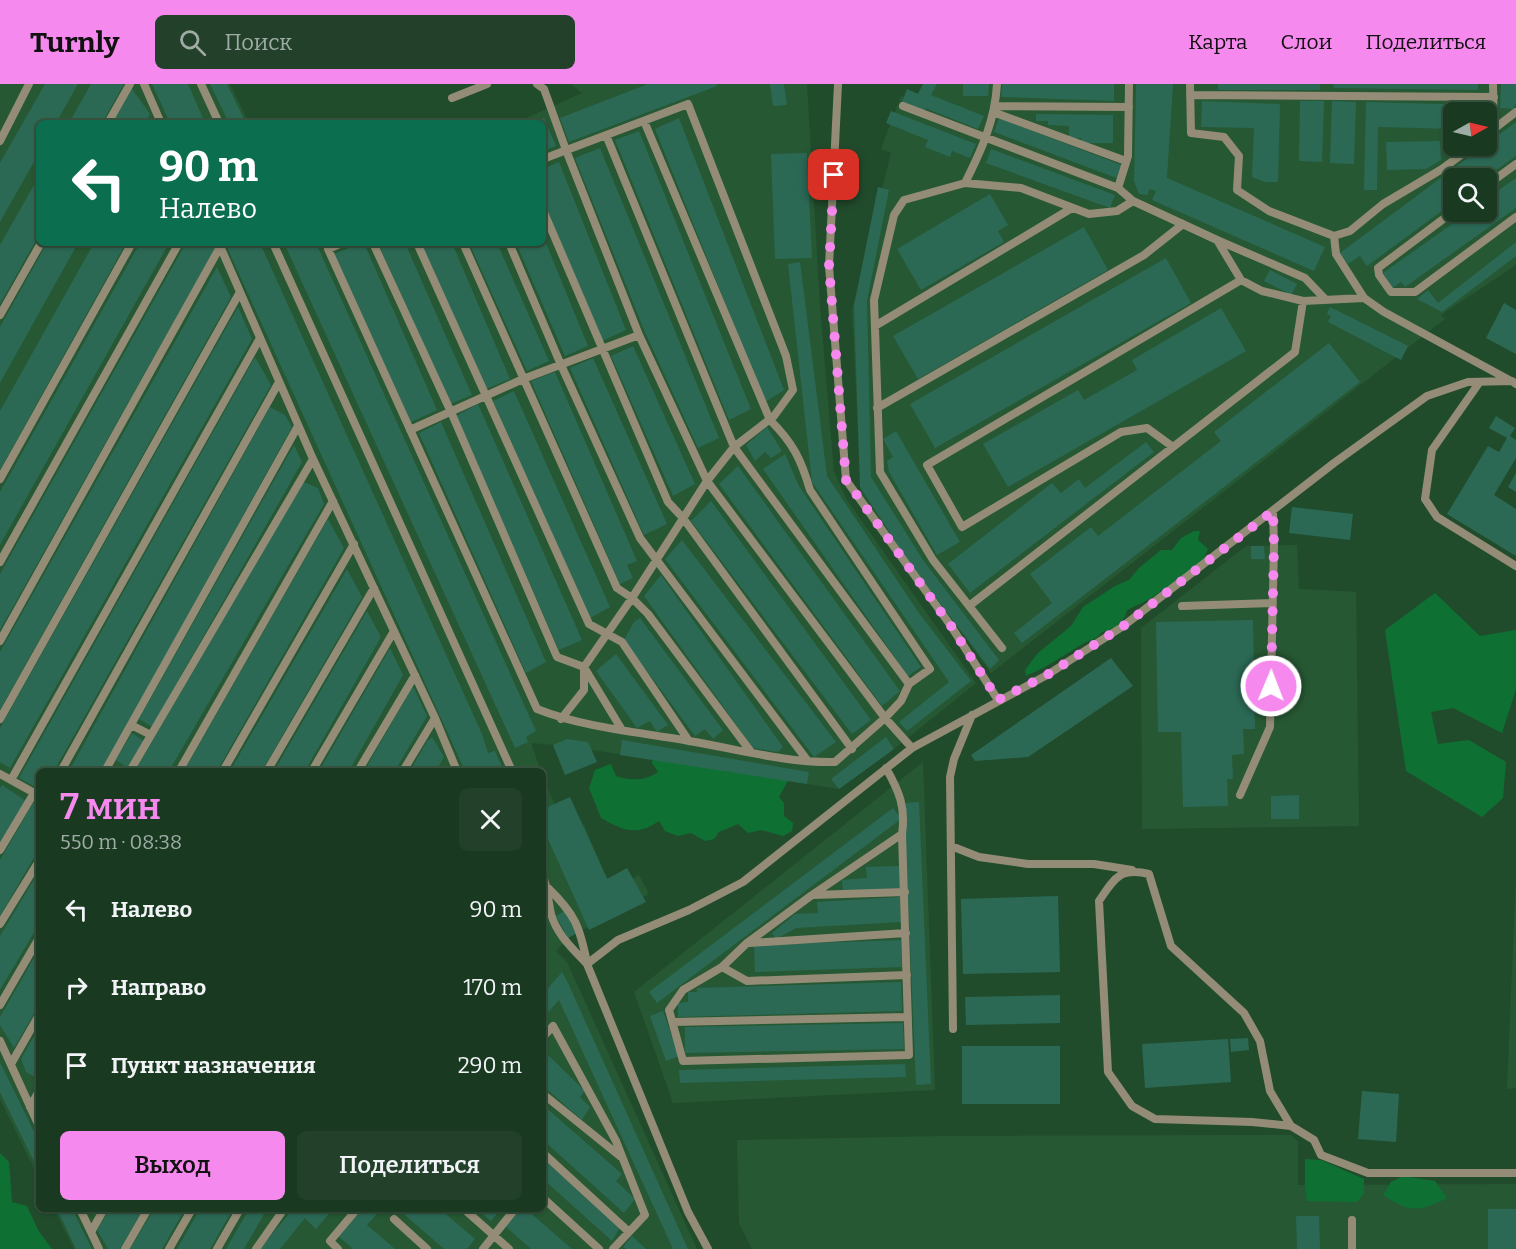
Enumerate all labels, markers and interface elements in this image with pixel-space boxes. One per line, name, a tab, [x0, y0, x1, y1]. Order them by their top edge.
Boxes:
search box	[155, 15, 575, 69]
text: Turnly	[30, 26, 119, 59]
icon: search	[176, 26, 209, 59]
text: Поиск	[224, 29, 292, 56]
text: Карта	[1188, 29, 1247, 55]
text: Слои	[1280, 29, 1332, 55]
text: Поделиться	[1365, 29, 1486, 55]
north arrow	[1443, 102, 1497, 156]
map controls	[1443, 102, 1497, 222]
text: 90 m	[159, 142, 258, 192]
icon: left	[60, 144, 138, 222]
pin	[808, 149, 859, 200]
icon: arrive	[817, 158, 850, 191]
button: search	[1443, 168, 1497, 222]
text: Налево	[159, 193, 257, 225]
position arrow	[1239, 654, 1303, 718]
text: 7 мин	[60, 785, 161, 829]
button: close	[459, 788, 522, 851]
text: 550 m · 08:38	[60, 830, 182, 854]
icon: left	[60, 893, 93, 926]
text: Налево	[111, 896, 192, 923]
text: 90 m	[470, 896, 522, 923]
icon: right	[60, 971, 93, 1004]
text: Направо	[111, 974, 206, 1001]
text: 170 m	[463, 974, 522, 1001]
icon: arrive	[60, 1049, 93, 1082]
text: Пункт назначения	[111, 1052, 316, 1079]
text: 290 m	[458, 1052, 522, 1079]
button: Выход	[60, 1131, 285, 1200]
button: Поделиться	[297, 1131, 522, 1200]

